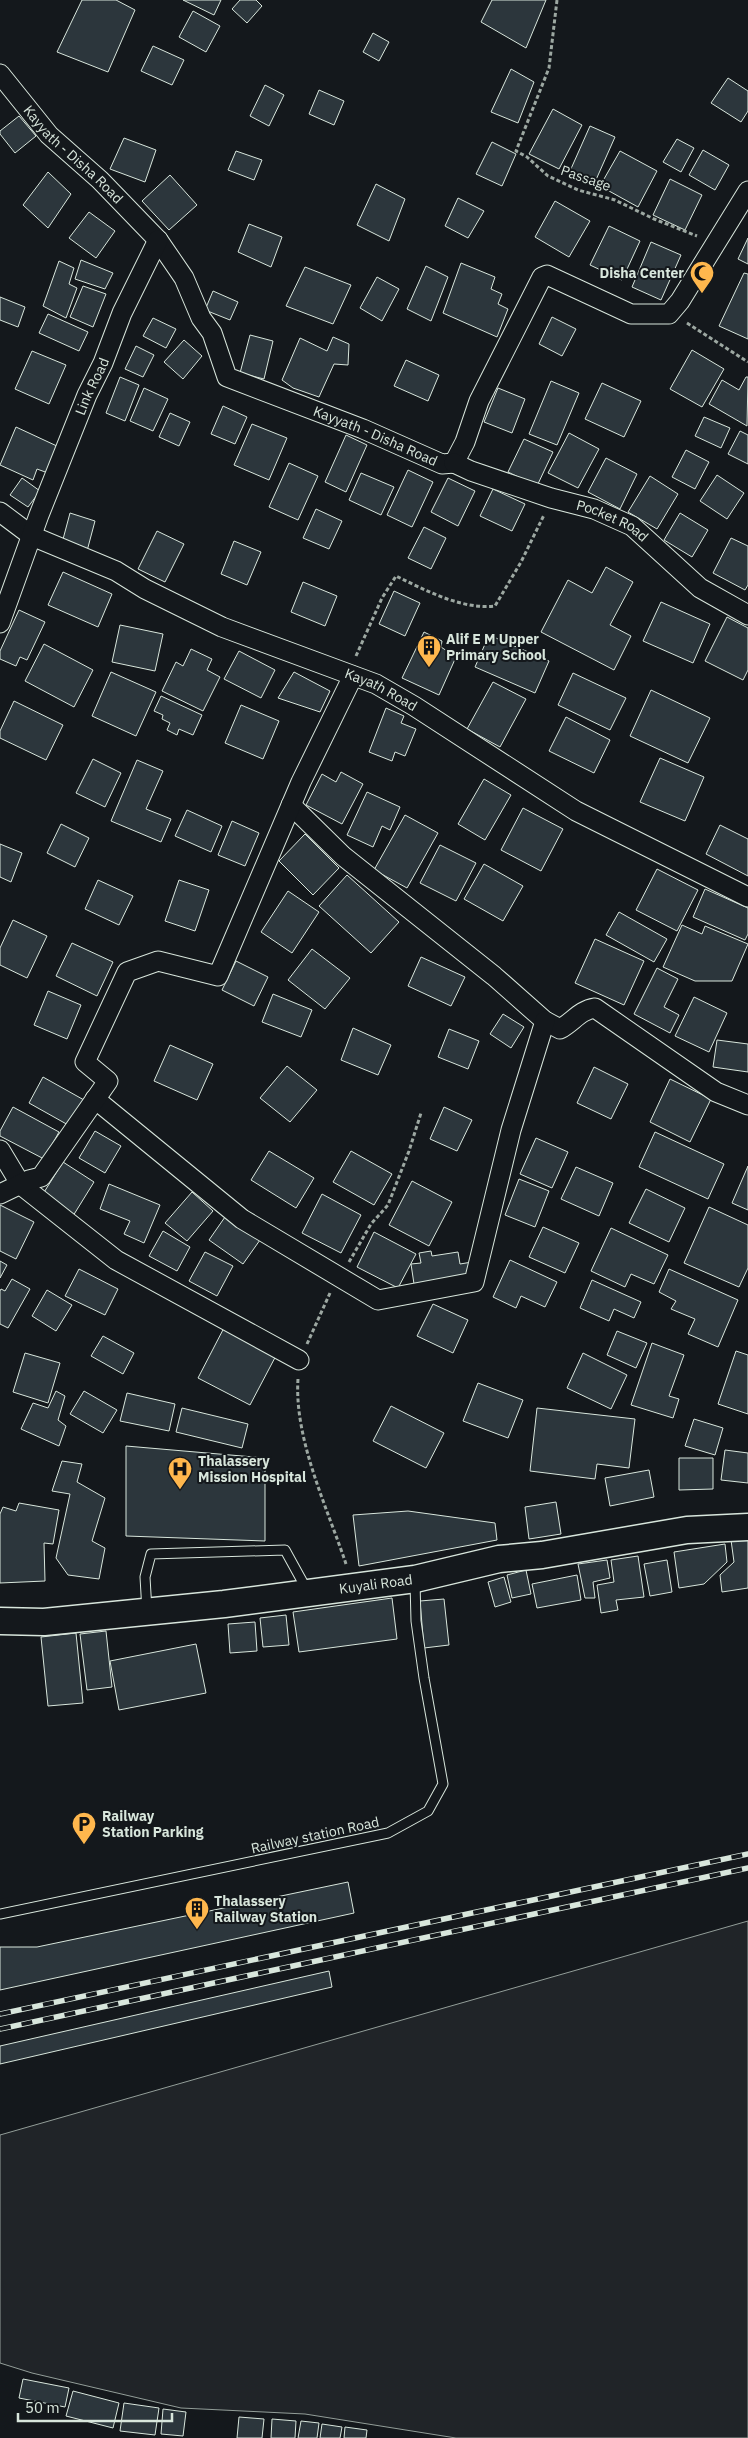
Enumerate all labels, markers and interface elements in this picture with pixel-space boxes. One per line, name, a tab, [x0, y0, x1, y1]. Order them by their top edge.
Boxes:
street label: Kayyath - Disha Road	[20, 101, 127, 207]
street label: Passage	[559, 161, 614, 195]
mosque icon: Disha Center	[689, 260, 715, 294]
place label: Disha Center	[599, 264, 684, 282]
street label: Link Road	[71, 355, 113, 418]
street label: Kayyath - Disha Road	[311, 402, 440, 470]
street label: Pocket Road	[575, 496, 652, 545]
place label: Alif E M Upper Primary School	[446, 630, 546, 664]
building icon: Alif E M Upper Primary School	[416, 634, 442, 668]
street label: Kayath Road	[342, 664, 420, 715]
place label: Thalassery Mission Hospital	[198, 1452, 306, 1486]
hospital icon: Thalassery Mission Hospital	[167, 1456, 193, 1490]
street label: Kuyali Road	[338, 1570, 414, 1598]
place label: Railway Station Parking	[102, 1807, 204, 1841]
parking icon: Railway Station Parking	[71, 1811, 97, 1845]
street label: Railway station Road	[249, 1813, 381, 1857]
place label: Thalassery Railway Station	[214, 1892, 317, 1926]
building icon: Thalassery Railway Station	[184, 1896, 210, 1930]
scale bar	[18, 2390, 171, 2422]
text: 50 m	[25, 2398, 60, 2417]

